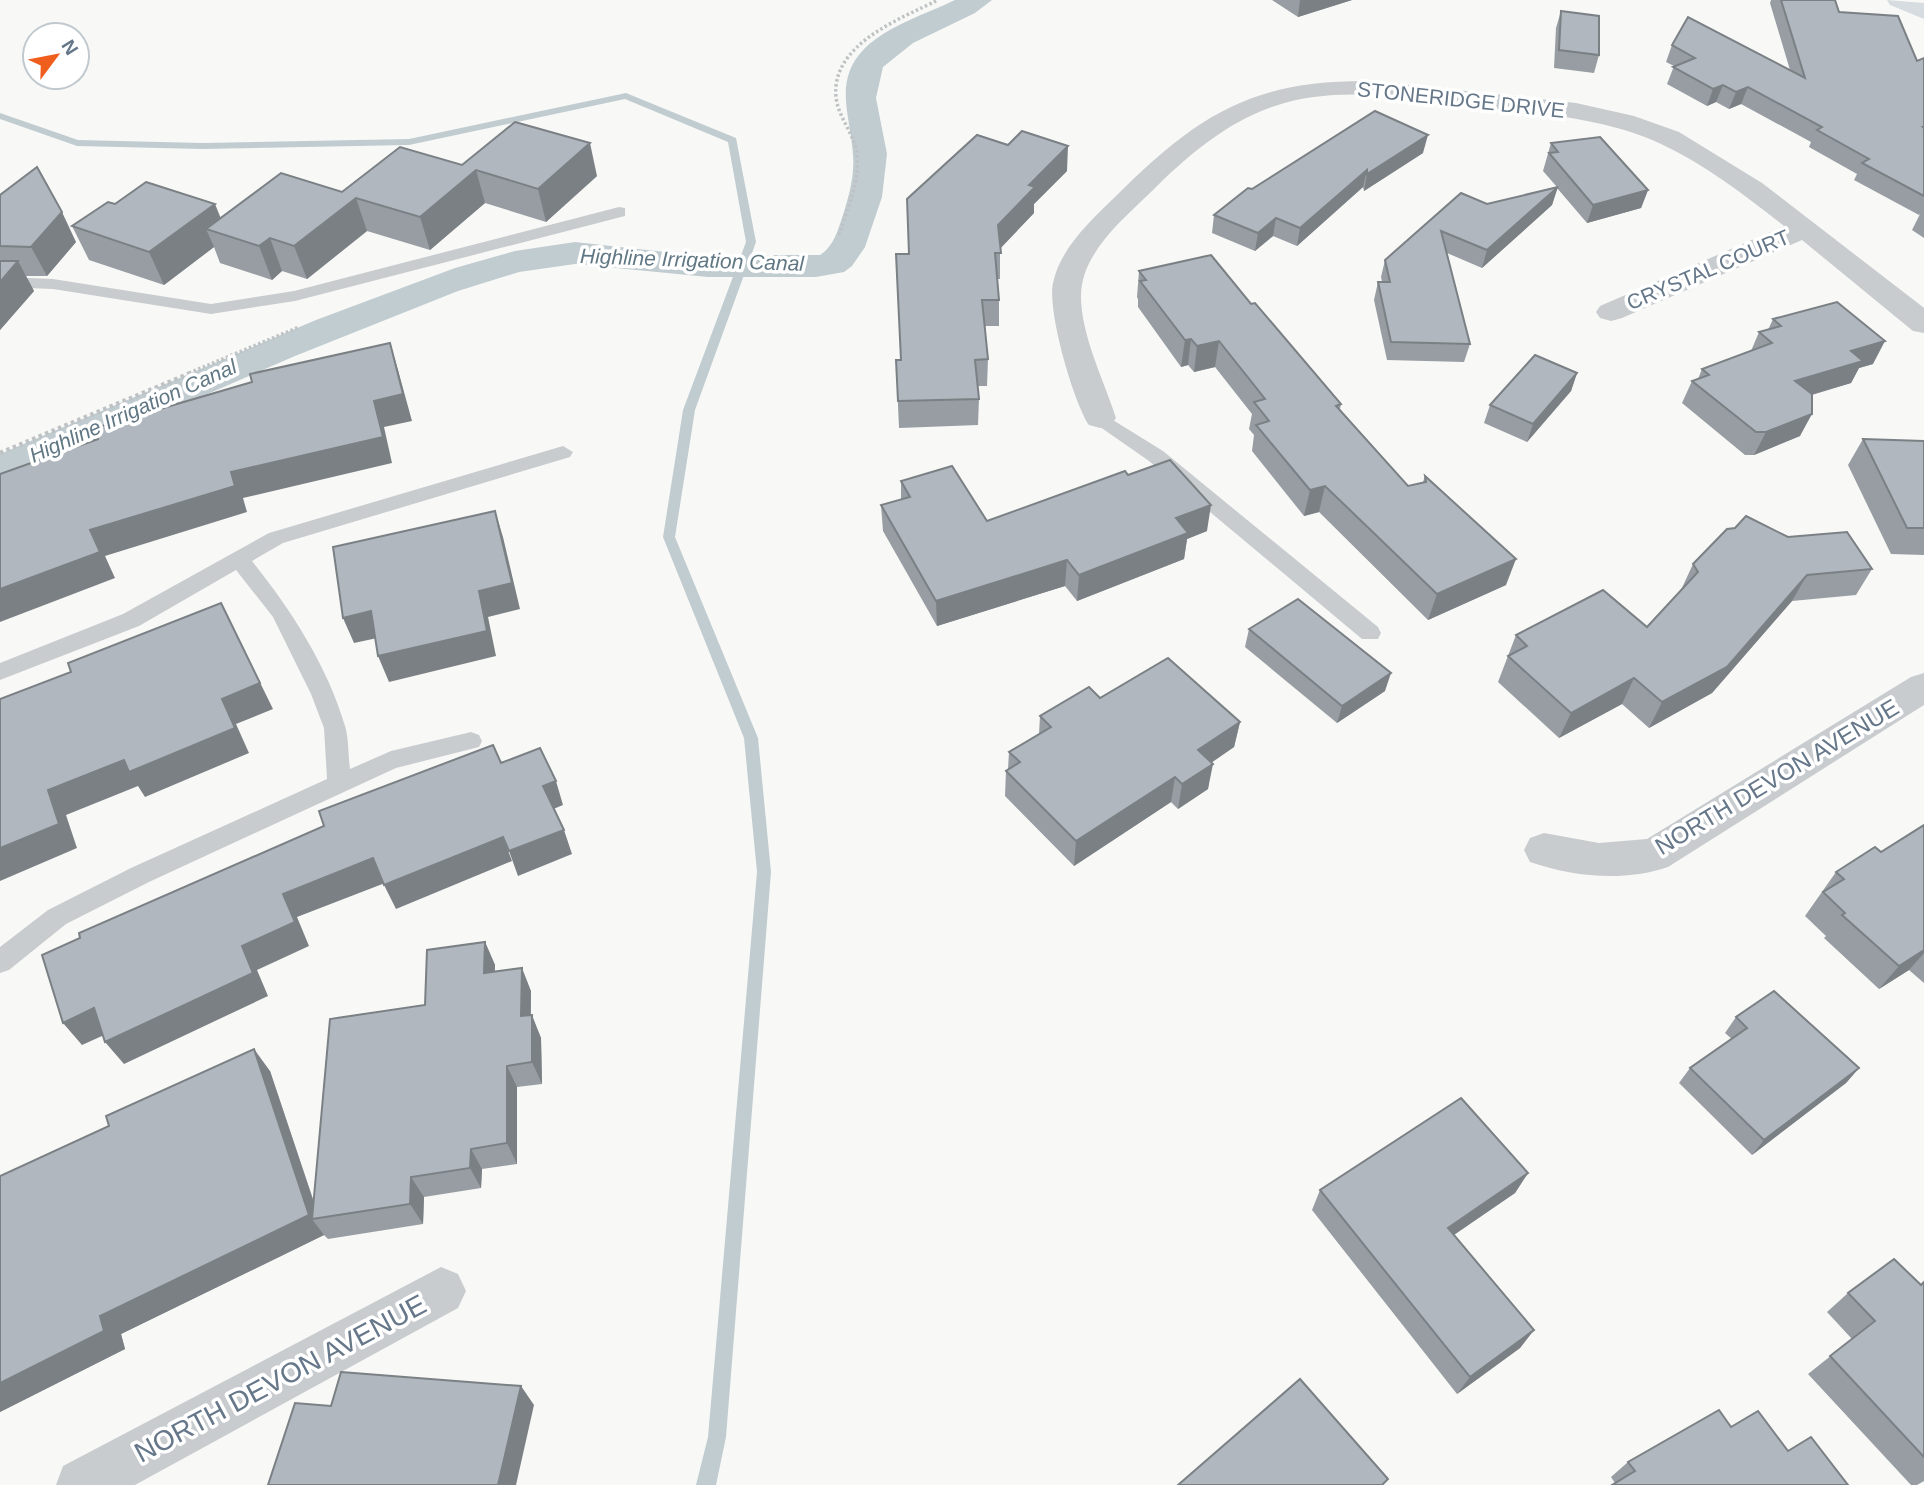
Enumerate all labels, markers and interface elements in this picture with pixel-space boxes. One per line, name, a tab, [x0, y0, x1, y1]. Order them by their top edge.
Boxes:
north arrow	[21, 21, 91, 91]
text: N	[57, 36, 83, 59]
street label: STONERIDGE DRIVE	[1356, 77, 1566, 122]
street label: CRYSTAL COURT	[1623, 225, 1793, 314]
water label: Highline Irrigation Canal	[580, 244, 806, 275]
water label: Highline Irrigation Canal	[26, 354, 241, 467]
street label: NORTH DEVON AVENUE	[1650, 693, 1903, 860]
street label: NORTH DEVON AVENUE	[129, 1288, 431, 1469]

